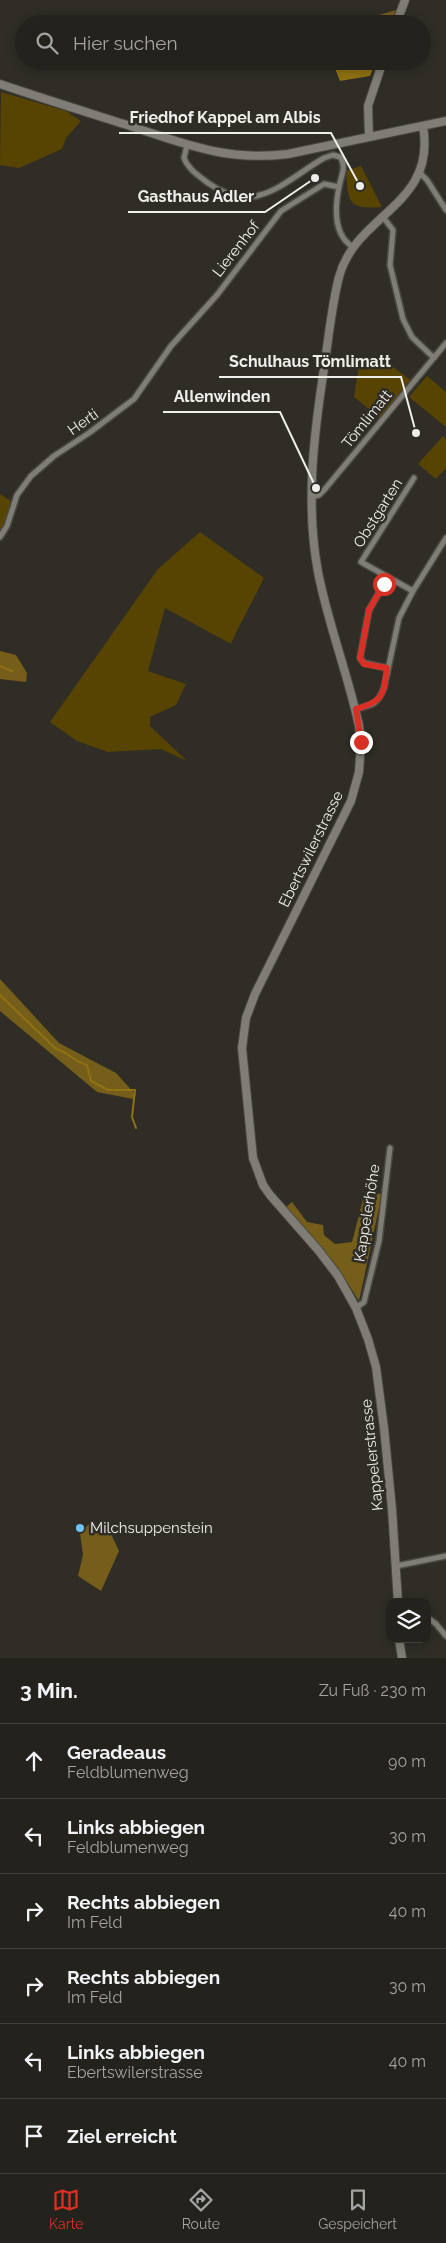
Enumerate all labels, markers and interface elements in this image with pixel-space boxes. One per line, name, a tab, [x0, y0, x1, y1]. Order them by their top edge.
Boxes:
search box	[15, 15, 431, 70]
icon: search	[33, 29, 61, 57]
text: Hier suchen	[73, 32, 178, 54]
callout: Friedhof Kappel am Albis	[119, 102, 331, 133]
text: Friedhof Kappel am Albis	[129, 108, 321, 127]
callout: Gasthaus Adler	[128, 181, 265, 212]
text: Gasthaus Adler	[138, 187, 254, 206]
street label: Lierenhof	[209, 217, 264, 281]
callout: Schulhaus Tömlimatt	[219, 346, 401, 377]
text: Schulhaus Tömlimatt	[229, 352, 391, 371]
callout: Allenwinden	[163, 381, 280, 412]
street label: Tömlimatt	[338, 386, 396, 452]
text: Allenwinden	[174, 387, 270, 406]
street label: Herti	[64, 405, 102, 439]
street label: Obstgarten	[350, 475, 406, 551]
route start	[373, 573, 396, 596]
route end	[350, 731, 373, 754]
street label: Ebertswilerstrasse	[275, 788, 347, 910]
street label: Kappelerhöhe	[350, 1163, 384, 1263]
street label: Kappelerstrasse	[357, 1398, 387, 1512]
place label: Milchsuppenstein	[90, 1519, 213, 1537]
marker: Milchsuppenstein	[74, 1522, 86, 1534]
map controls	[386, 1598, 431, 1643]
button: layers	[386, 1598, 431, 1643]
text: 3 Min.	[20, 1678, 78, 1703]
text: Zu Fuß · 230 m	[319, 1681, 426, 1700]
text: Geradeaus	[67, 1741, 166, 1763]
icon: ahead	[20, 1747, 48, 1775]
text: 90 m	[388, 1752, 426, 1771]
text: Feldblumenweg	[67, 1763, 189, 1782]
text: Links abbiegen	[67, 1816, 205, 1838]
icon: left	[20, 1822, 48, 1850]
text: 30 m	[389, 1827, 426, 1846]
text: Feldblumenweg	[67, 1838, 189, 1857]
text: Rechts abbiegen	[67, 1891, 220, 1913]
icon: right	[20, 1897, 48, 1925]
text: 40 m	[389, 1902, 426, 1921]
text: Im Feld	[67, 1913, 122, 1932]
text: Rechts abbiegen	[67, 1966, 220, 1988]
icon: right	[20, 1972, 48, 2000]
text: 30 m	[389, 1977, 426, 1996]
text: Im Feld	[67, 1988, 122, 2007]
text: Links abbiegen	[67, 2041, 205, 2063]
icon: left	[20, 2047, 48, 2075]
text: 40 m	[389, 2052, 426, 2071]
text: Ebertswilerstrasse	[67, 2063, 203, 2082]
icon: arrive	[20, 2122, 48, 2150]
text: Ziel erreicht	[67, 2125, 177, 2147]
tab: Karte	[49, 2186, 83, 2232]
tab: Route	[182, 2186, 220, 2232]
tab: Gespeichert	[318, 2186, 397, 2232]

